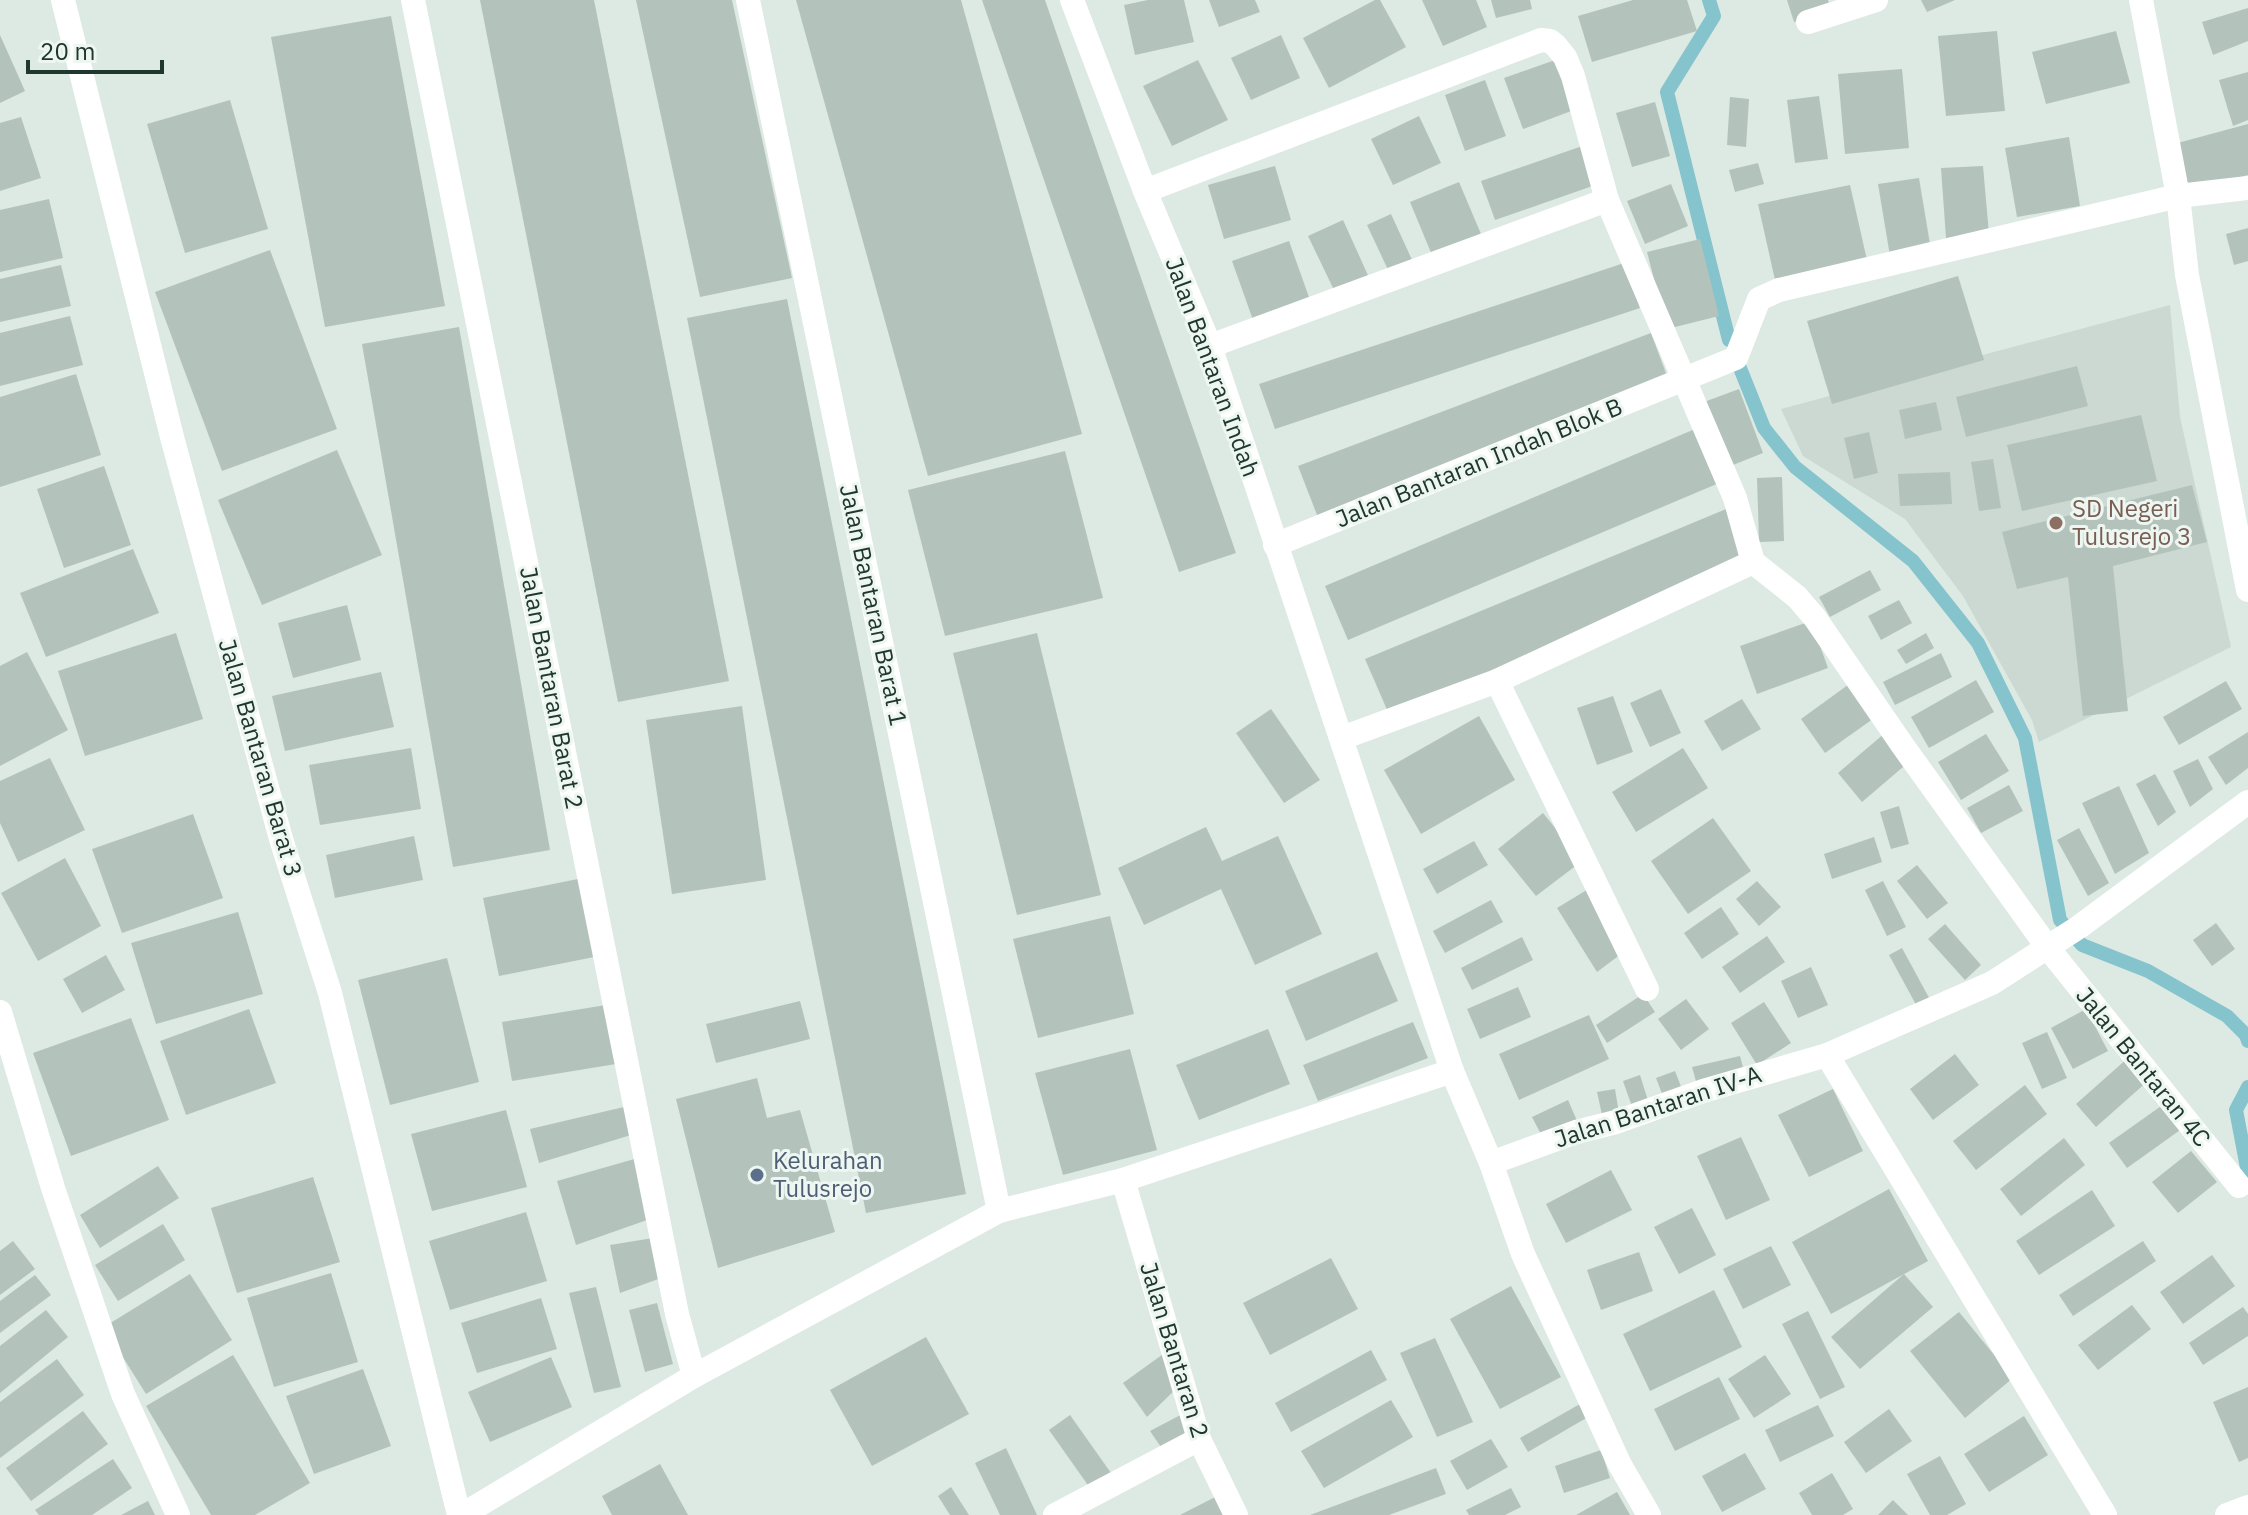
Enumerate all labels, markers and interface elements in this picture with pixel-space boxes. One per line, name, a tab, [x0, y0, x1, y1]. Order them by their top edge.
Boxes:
scale bar	[28, 24, 162, 74]
text: 20 m	[40, 35, 95, 67]
street label: Jalan Bantaran Indah	[1158, 252, 1268, 481]
street label: Jalan Bantaran Indah Blok B	[1330, 390, 1627, 534]
street label: Jalan Bantaran Barat 1	[833, 481, 915, 729]
place label: SD Negeri Tulusrejo 3	[2072, 492, 2191, 552]
marker: SD Negeri Tulusrejo 3	[2047, 514, 2065, 532]
street label: Jalan Bantaran Barat 2	[513, 564, 591, 812]
street label: Jalan Bantaran Barat 3	[212, 635, 310, 881]
street label: Jalan Bantaran 4C	[2069, 980, 2218, 1153]
street label: Jalan Bantaran IV-A	[1550, 1057, 1765, 1155]
place label: Kelurahan Tulusrejo	[773, 1144, 883, 1204]
marker: Kelurahan Tulusrejo	[748, 1166, 766, 1184]
street label: Jalan Bantaran 2	[1133, 1258, 1217, 1442]

